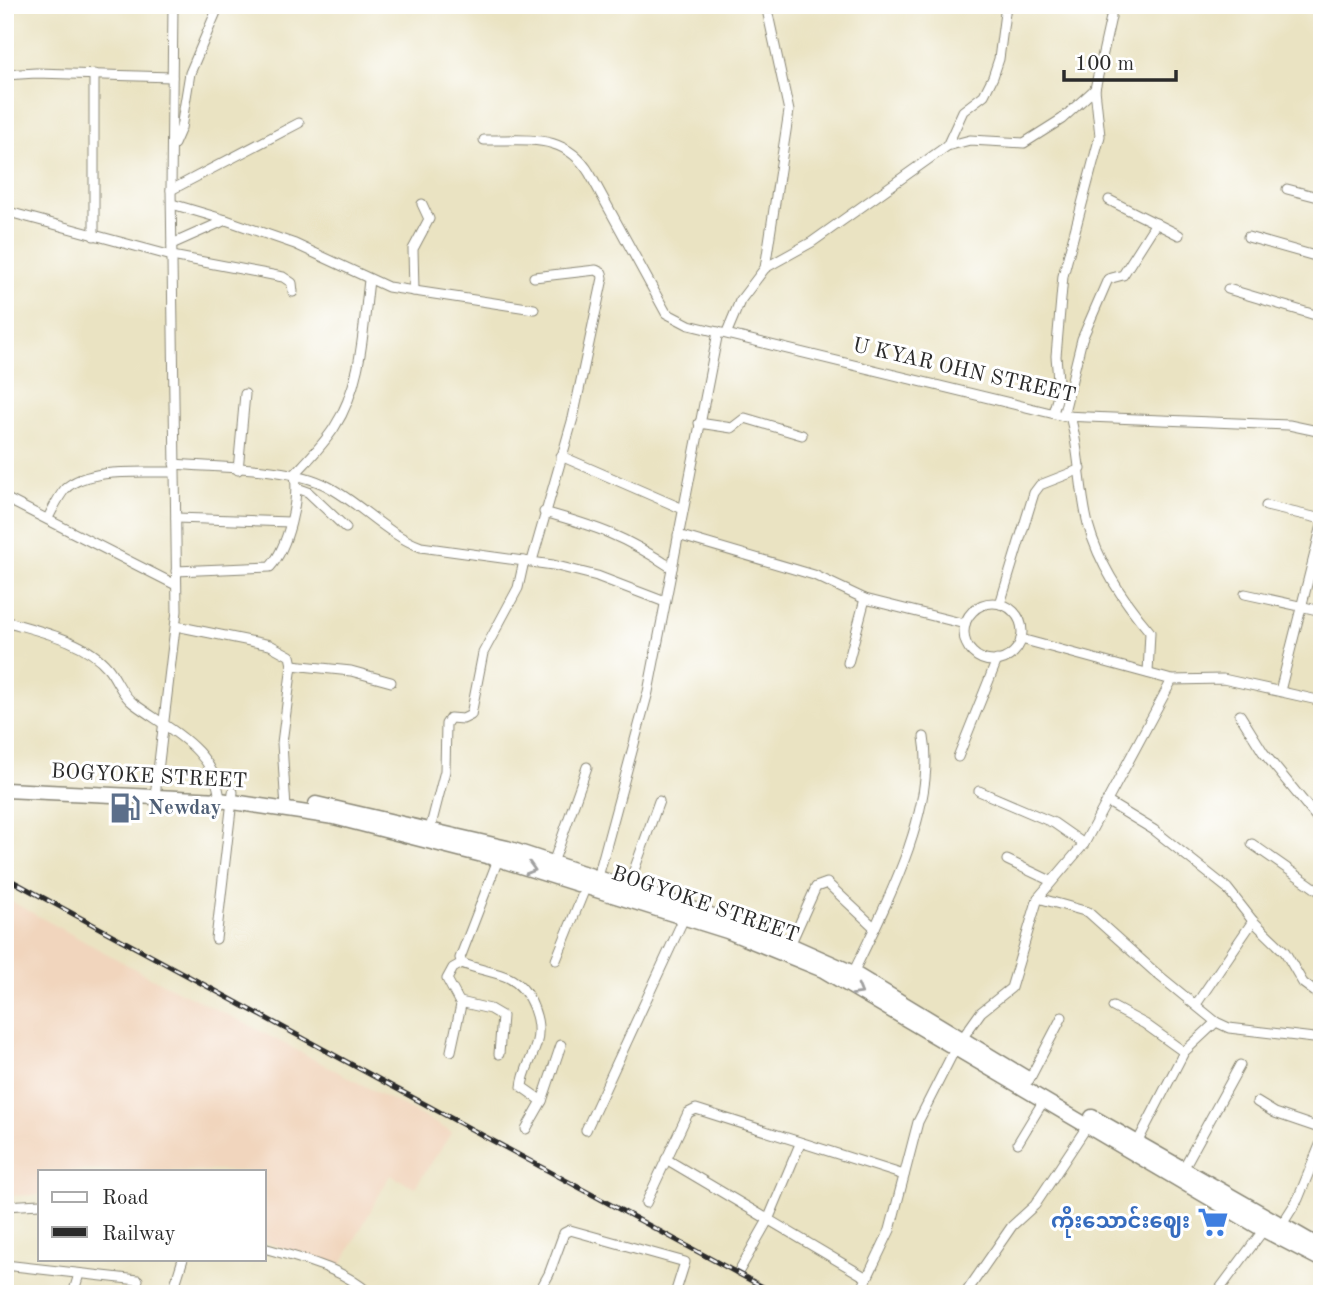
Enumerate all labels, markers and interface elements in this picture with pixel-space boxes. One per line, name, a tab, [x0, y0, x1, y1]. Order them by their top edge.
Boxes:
scale bar	[1064, 38, 1176, 82]
text: 100 m	[1075, 54, 1134, 75]
street label: U KYAR OHN STREET	[850, 335, 1078, 407]
street label: BOGYOKE STREET	[50, 761, 248, 793]
fuel station icon: Newday	[108, 791, 142, 825]
place label: Newday	[148, 798, 221, 819]
one-way arrow	[524, 860, 536, 875]
street label: BOGYOKE STREET	[609, 863, 801, 947]
one-way arrow	[850, 982, 863, 995]
legend	[38, 1170, 266, 1260]
text: Road	[102, 1188, 149, 1209]
place label: ကိုးသောင်းဈေး	[1051, 1205, 1190, 1238]
supermarket icon: ကိုးသောင်းဈေး	[1196, 1205, 1230, 1239]
text: Railway	[102, 1224, 176, 1245]

